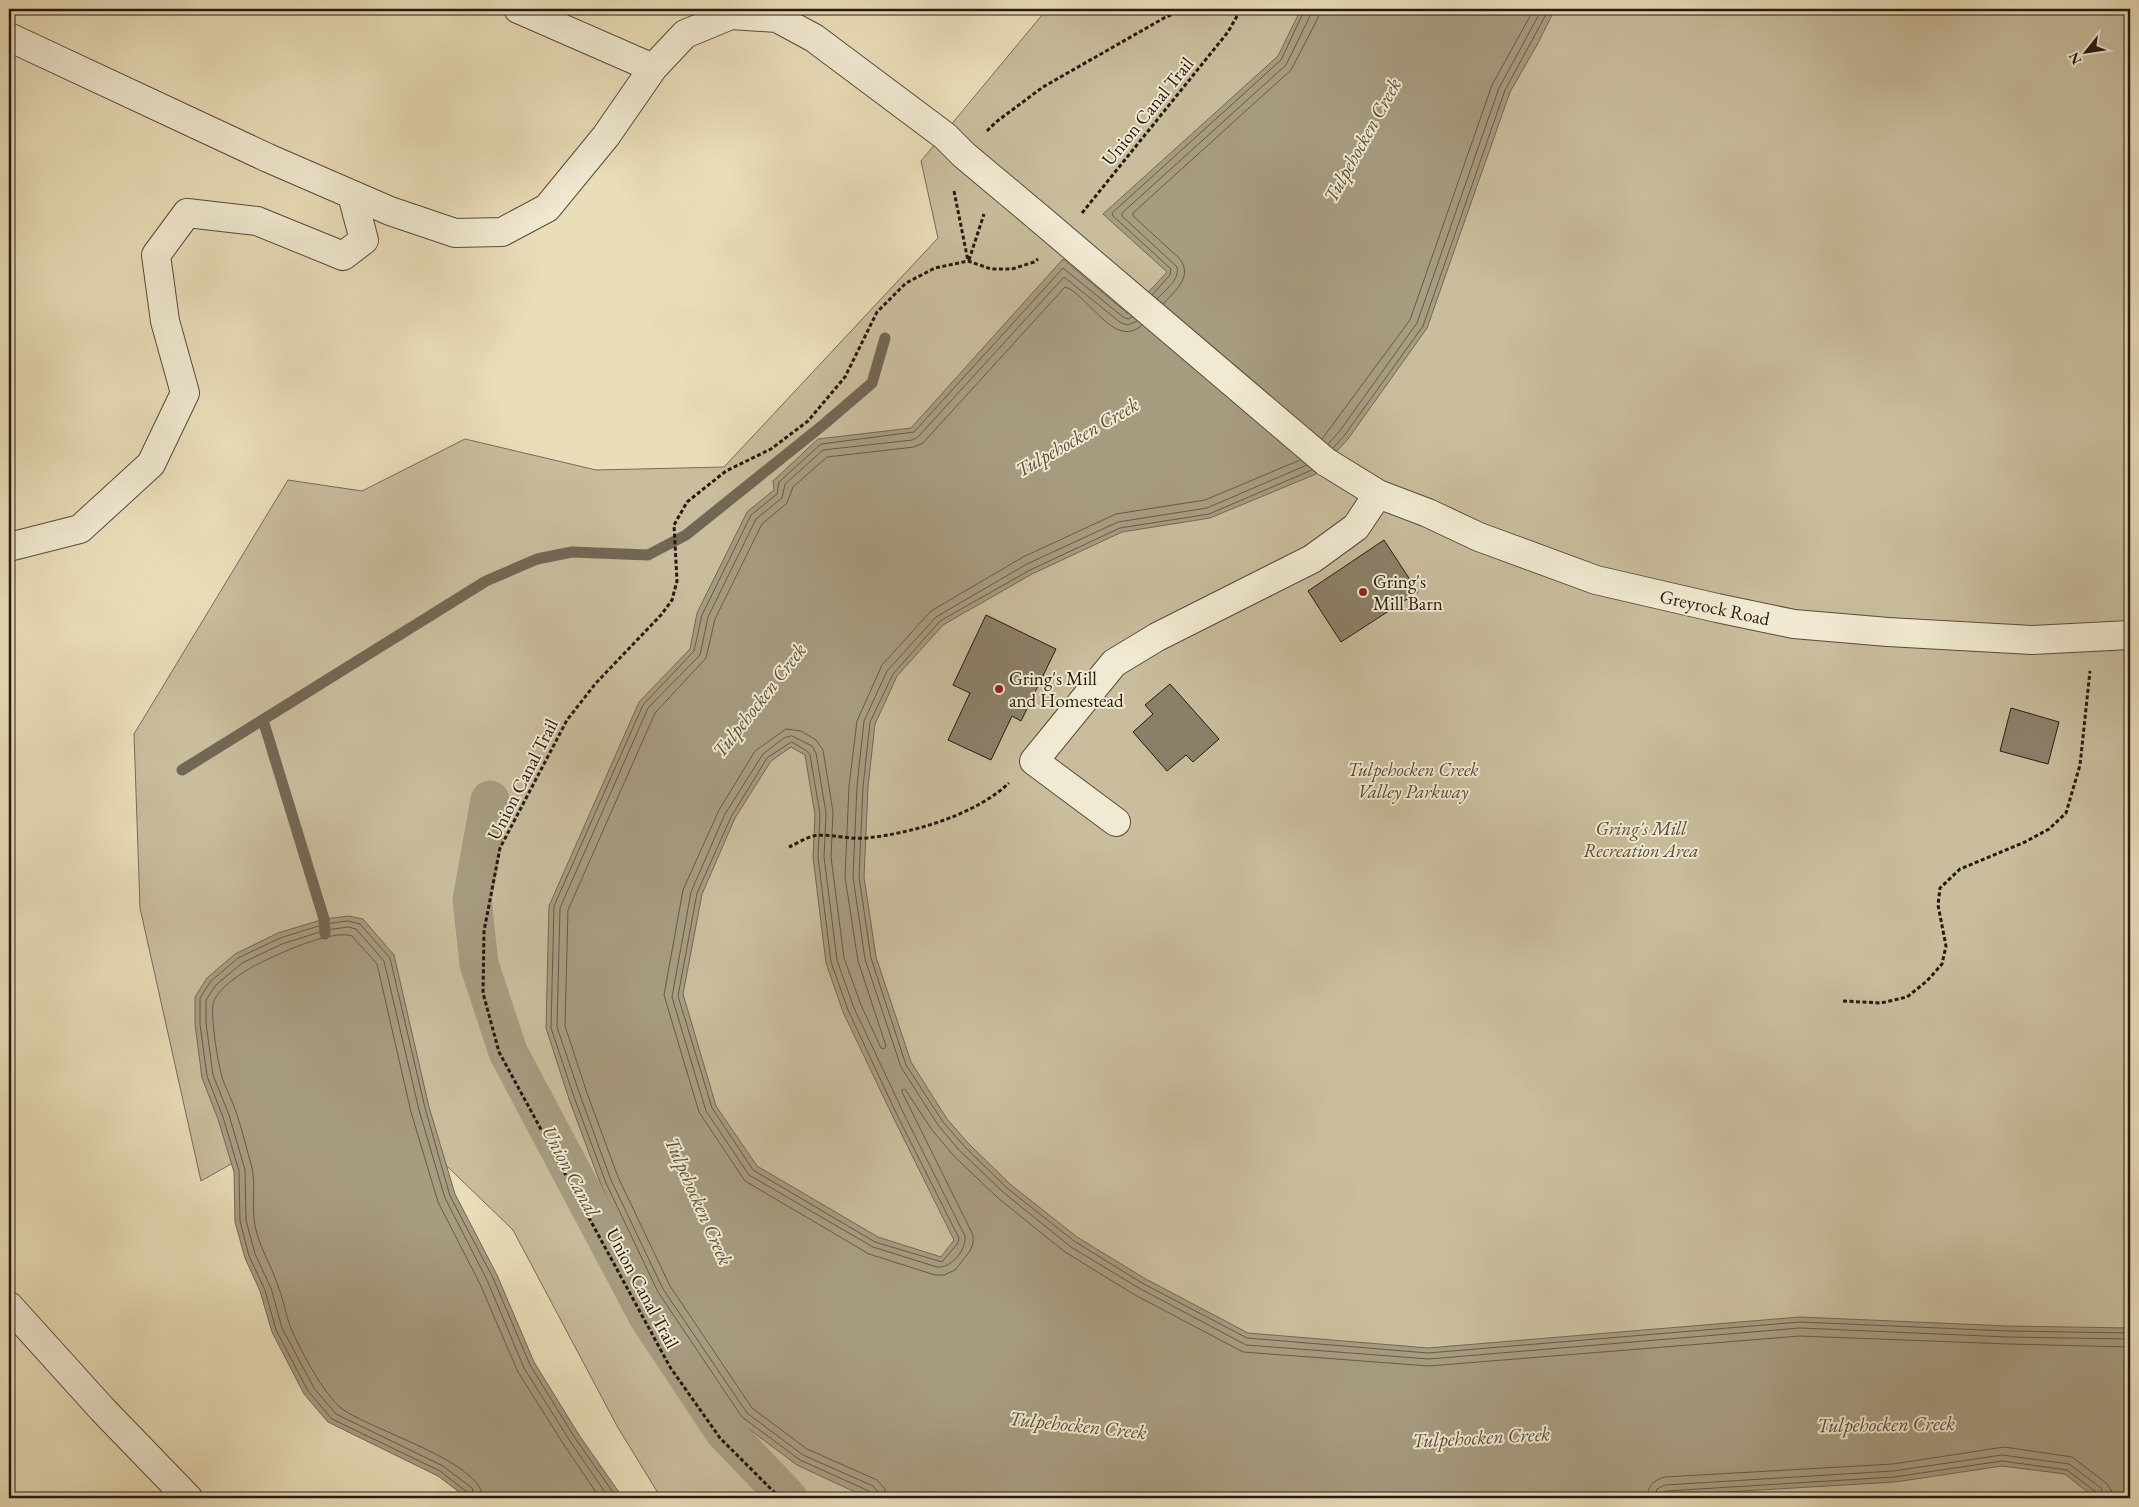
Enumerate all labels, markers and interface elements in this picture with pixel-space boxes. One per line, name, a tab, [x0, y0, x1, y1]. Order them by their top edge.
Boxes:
north arrow	[2062, 28, 2112, 78]
text: N	[2064, 49, 2085, 68]
street label: Union Canal Trail	[1096, 51, 1199, 171]
water label: Tulpehocken Creek	[1317, 73, 1407, 207]
water label: Tulpehocken Creek	[1011, 391, 1143, 483]
place label: Gring's Mill Barn	[1373, 569, 1443, 616]
street label: Greyrock Road	[1658, 584, 1773, 631]
marker: Gring's Mill Barn	[1357, 586, 1369, 598]
water label: Tulpehocken Creek	[706, 638, 812, 762]
place label: Gring's Mill and Homestead	[1009, 666, 1124, 713]
marker: Gring's Mill and Homestead	[993, 683, 1005, 695]
street label: Union Canal Trail	[481, 714, 564, 844]
park label: Tulpehocken Creek Valley Parkway	[1347, 757, 1479, 804]
park label: Gring's Mill Recreation Area	[1583, 816, 1699, 863]
water label: Union Canal	[536, 1121, 607, 1222]
water label: Tulpehocken Creek	[659, 1133, 739, 1269]
street label: Union Canal Trail	[600, 1224, 685, 1353]
water label: Tulpehocken Creek	[1008, 1405, 1148, 1445]
water label: Tulpehocken Creek	[1817, 1410, 1955, 1438]
water label: Tulpehocken Creek	[1411, 1420, 1551, 1454]

